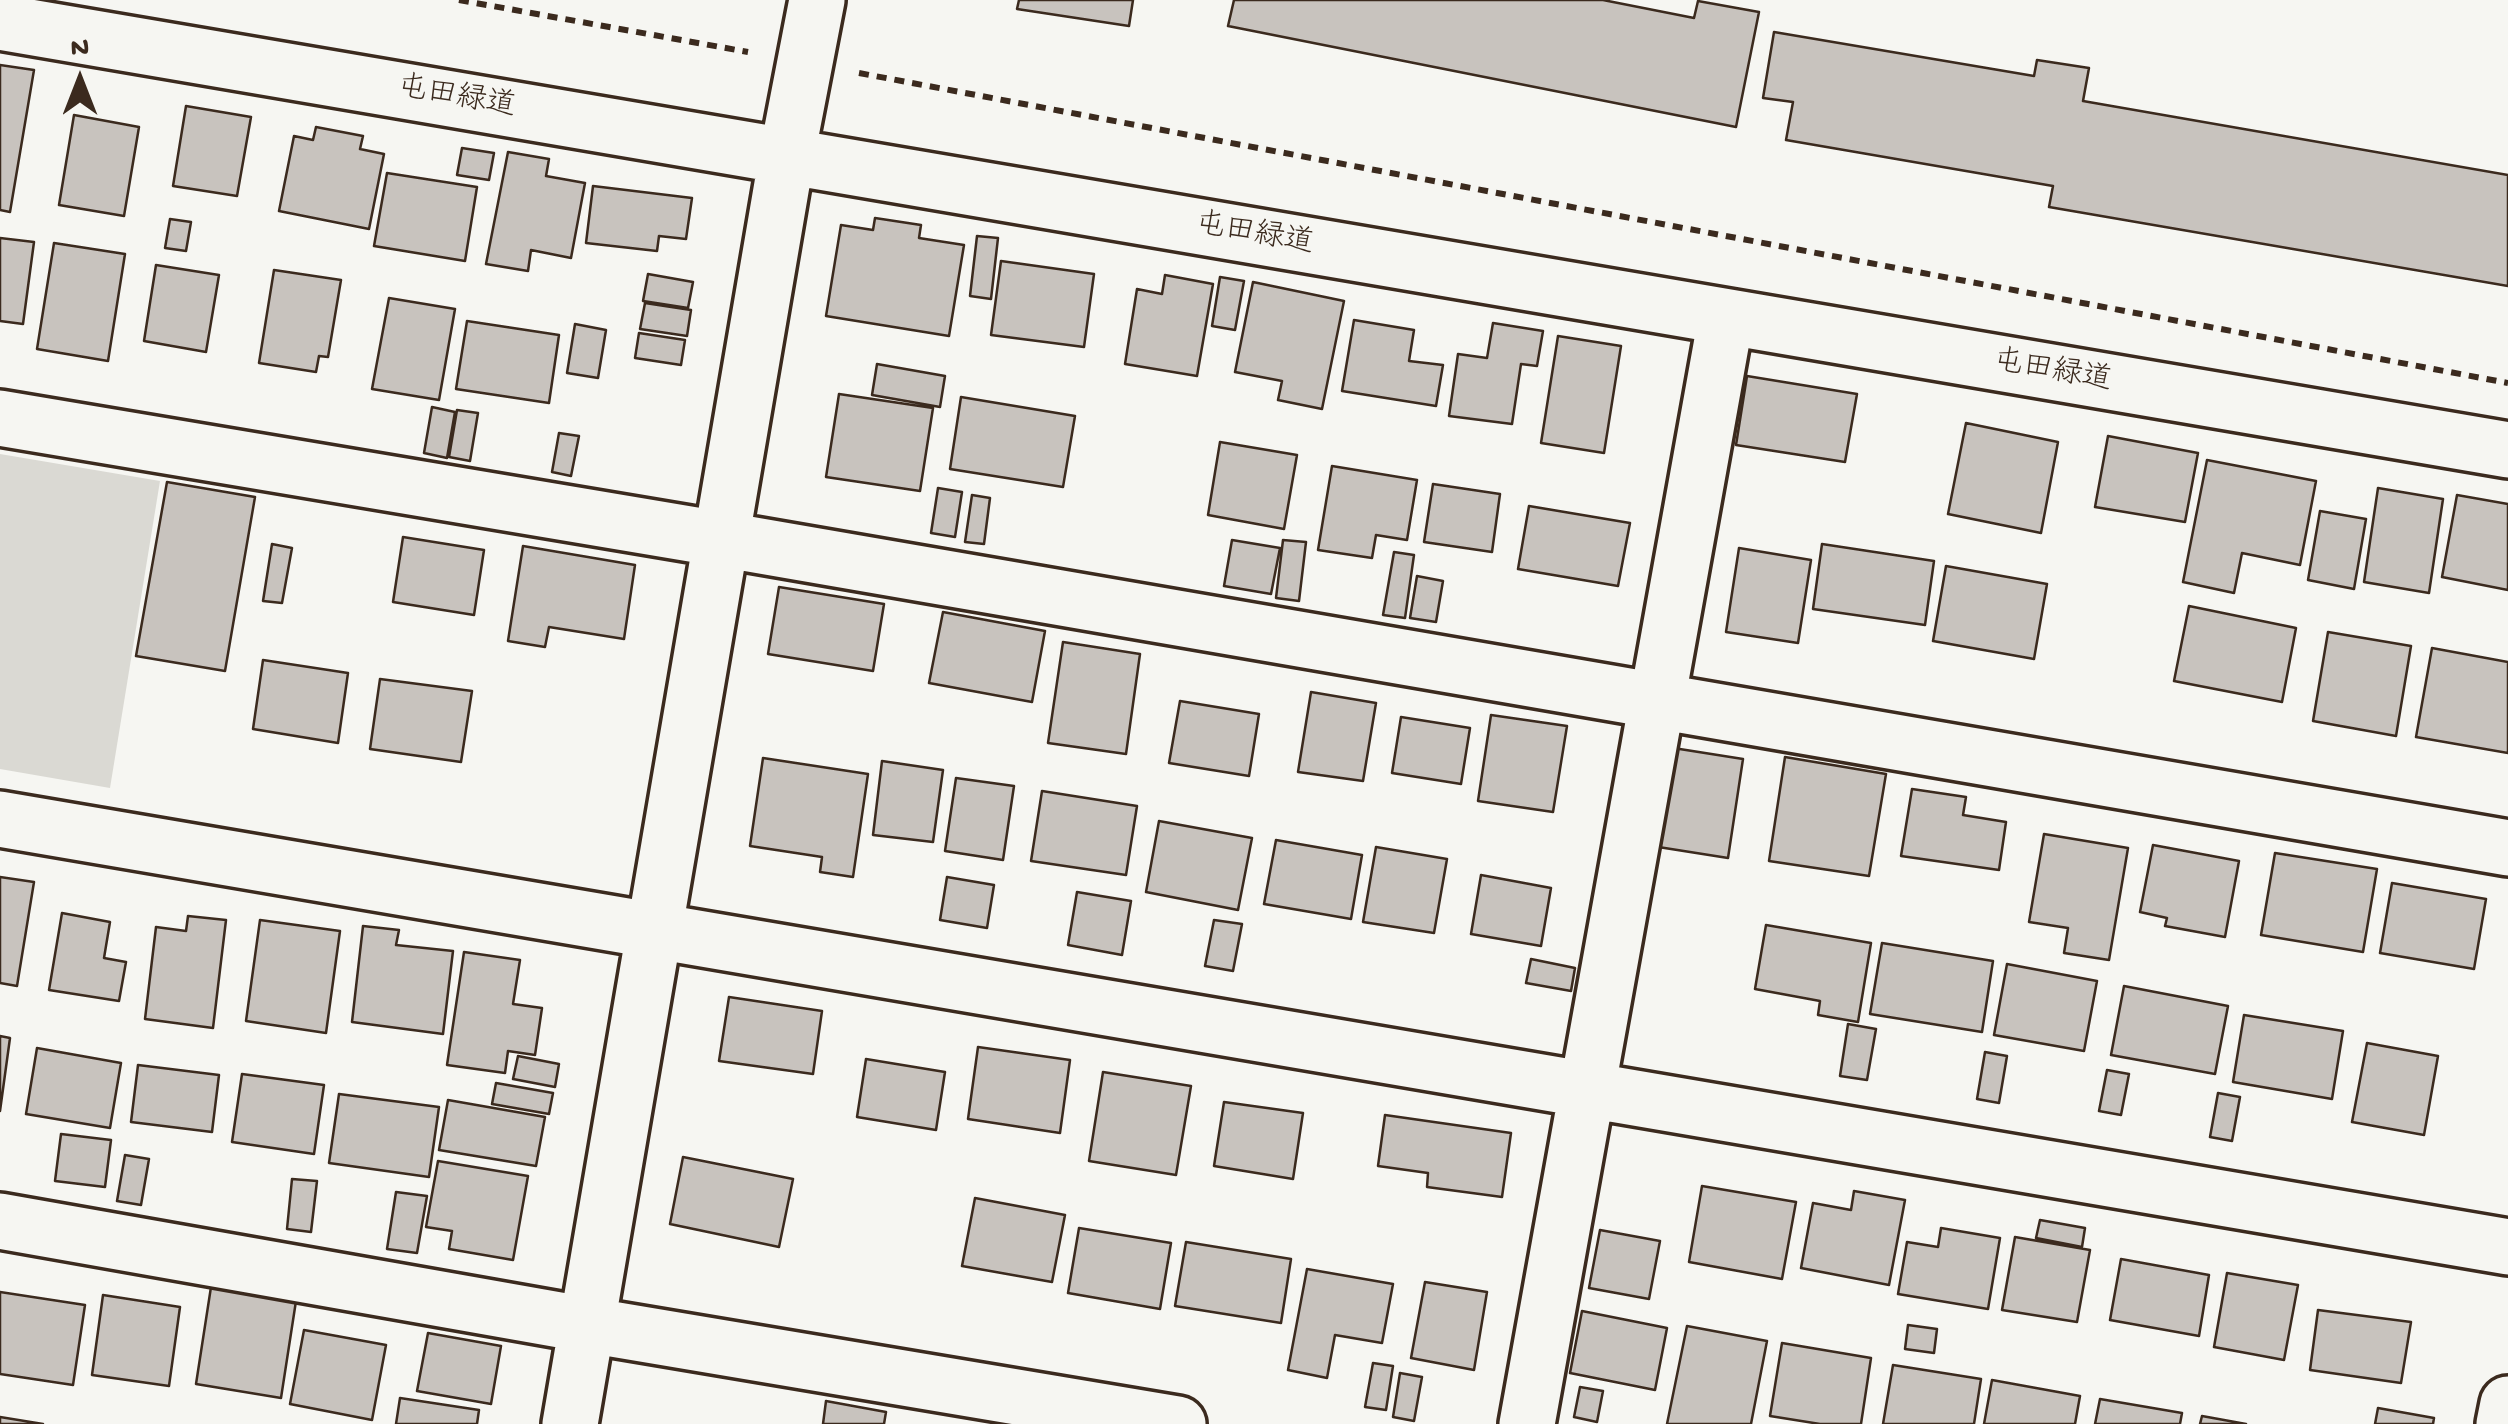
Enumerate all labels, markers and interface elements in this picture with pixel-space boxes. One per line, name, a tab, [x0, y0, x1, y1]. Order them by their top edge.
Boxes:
north arrow	[30, 30, 130, 130]
text: N	[71, 33, 89, 66]
street label: 屯田緑道	[394, 71, 518, 127]
street label: 屯田緑道	[1192, 208, 1316, 264]
street label: 屯田緑道	[1990, 345, 2114, 401]

